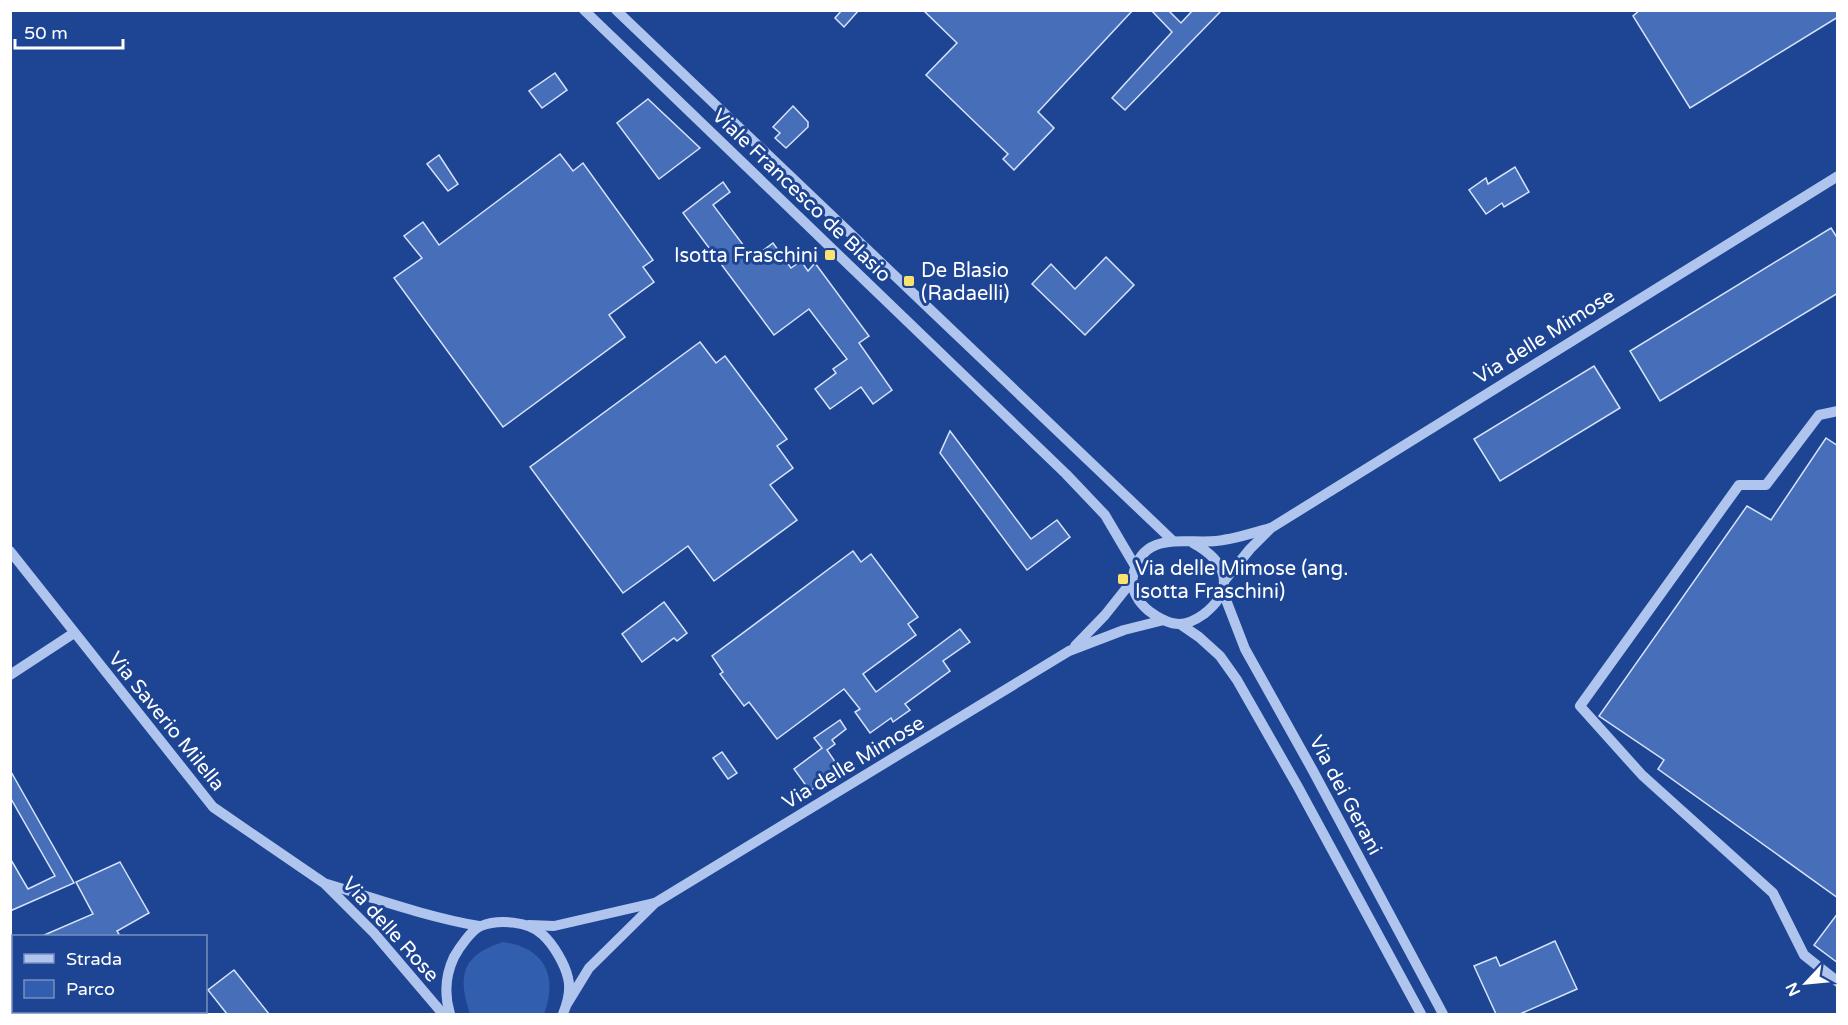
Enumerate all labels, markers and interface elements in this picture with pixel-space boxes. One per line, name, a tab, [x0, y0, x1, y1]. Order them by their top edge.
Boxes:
scale bar	[15, 12, 123, 50]
text: 50 m	[24, 22, 68, 44]
street label: Viale Francesco de Blasio	[707, 104, 896, 287]
place label: Isotta Fraschini	[674, 244, 818, 268]
marker: Isotta Fraschini	[823, 248, 837, 262]
place label: De Blasio (Radaelli)	[921, 259, 1009, 306]
marker: De Blasio (Radaelli)	[902, 274, 916, 288]
street label: Via delle Mimose	[1470, 284, 1619, 390]
place label: Via delle Mimose (ang. Isotta Fraschini)	[1135, 557, 1348, 604]
marker: Via delle Mimose (ang. Isotta Fraschini)	[1116, 572, 1130, 586]
street label: Via Saverio Milella	[103, 647, 230, 796]
street label: Via delle Mimose	[778, 711, 929, 815]
street label: Via dei Gerani	[1304, 732, 1387, 859]
street label: Via delle Rose	[337, 872, 444, 987]
legend	[12, 935, 207, 1013]
text: Strada	[66, 948, 122, 970]
north arrow	[1776, 953, 1836, 1013]
text: Parco	[66, 978, 115, 1000]
text: N	[1782, 979, 1805, 999]

